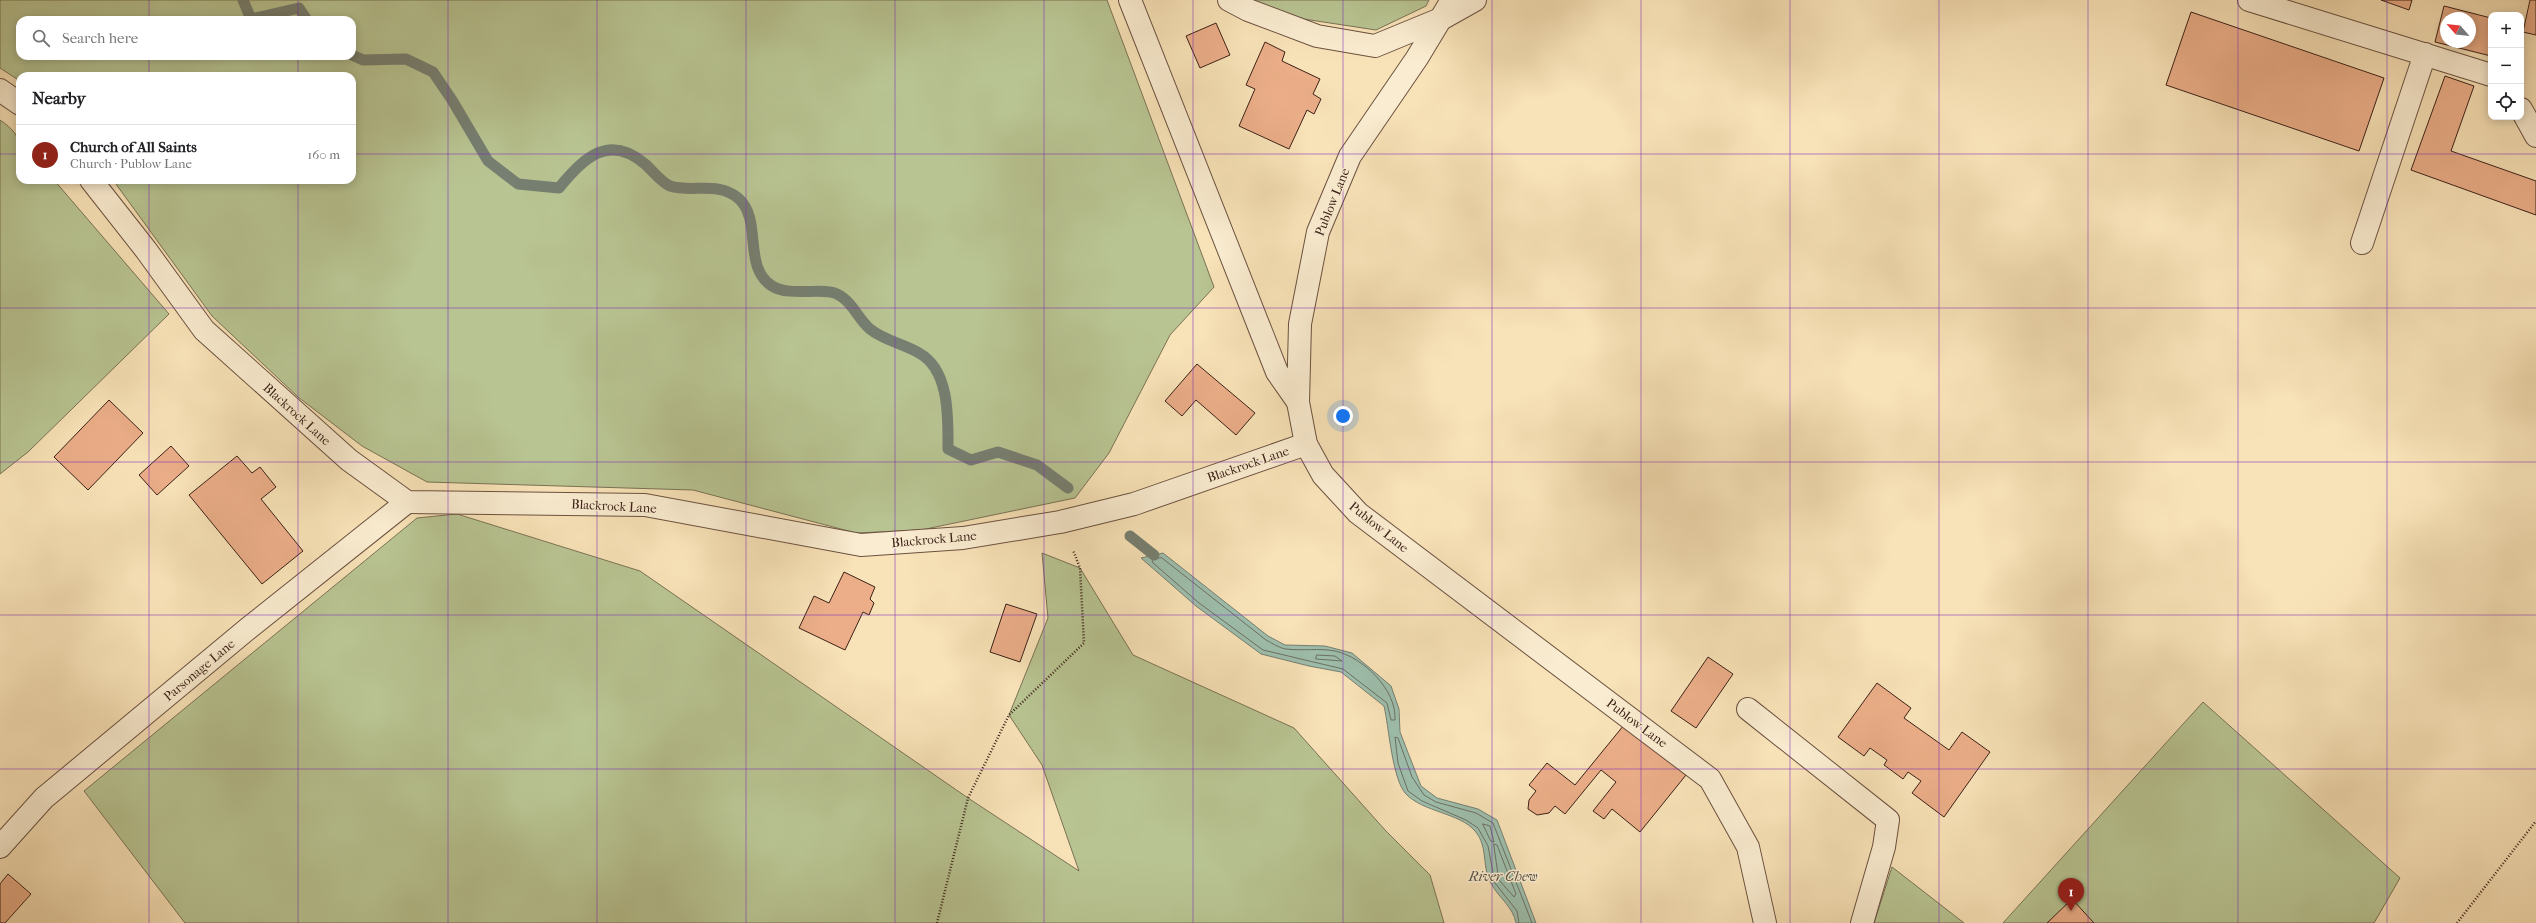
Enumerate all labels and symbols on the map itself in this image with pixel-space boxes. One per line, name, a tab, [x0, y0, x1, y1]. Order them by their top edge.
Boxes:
north arrow	[2440, 12, 2476, 48]
street label: Publow Lane	[1312, 165, 1353, 238]
street label: Blackrock Lane	[260, 380, 334, 449]
your location	[1333, 406, 1353, 426]
street label: Blackrock Lane	[1205, 443, 1291, 485]
street label: Blackrock Lane	[571, 496, 658, 516]
street label: Publow Lane	[1346, 499, 1412, 556]
street label: Blackrock Lane	[891, 528, 978, 550]
street label: Parsonage Lane	[160, 636, 238, 704]
street label: Publow Lane	[1604, 695, 1671, 751]
water label: River Chew	[1467, 868, 1538, 885]
pin: 1	[2058, 878, 2084, 911]

